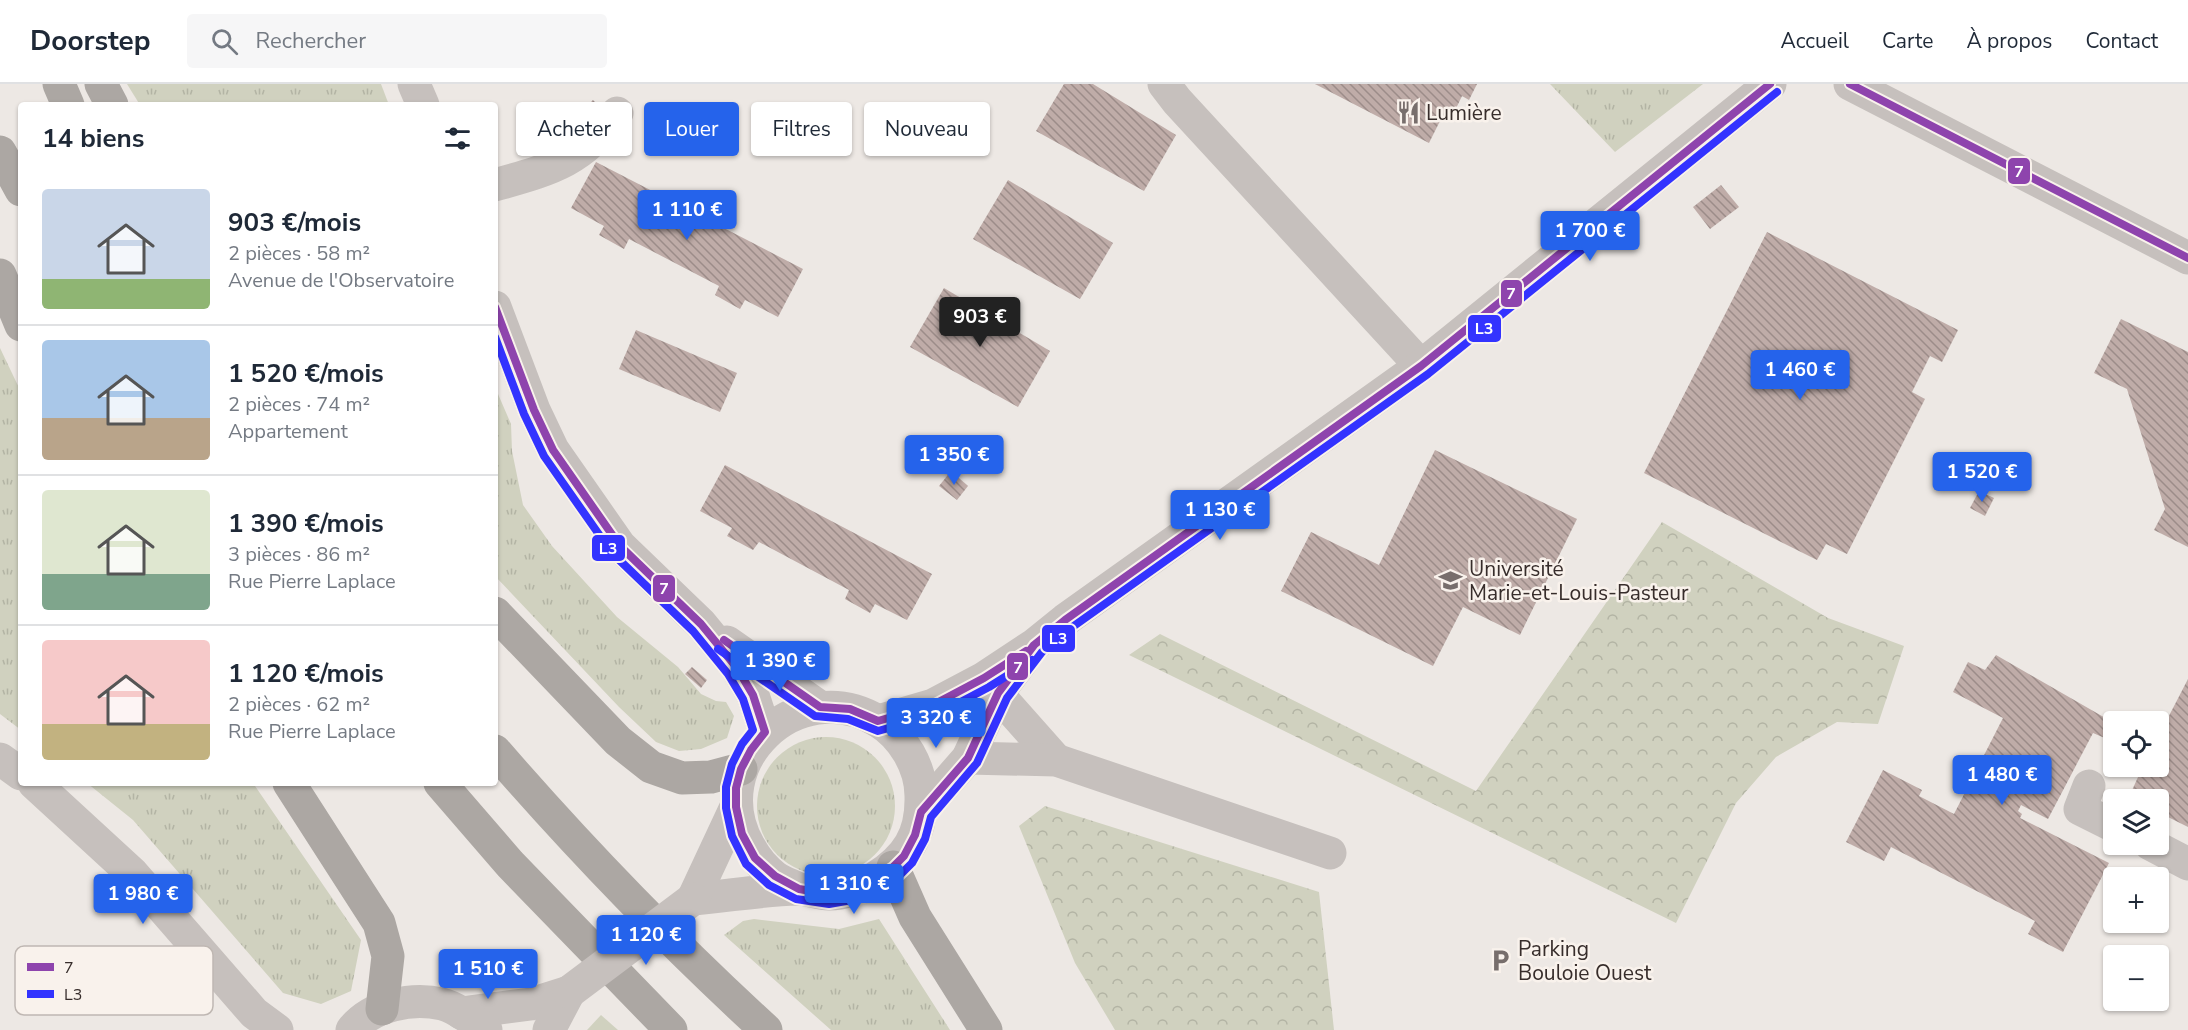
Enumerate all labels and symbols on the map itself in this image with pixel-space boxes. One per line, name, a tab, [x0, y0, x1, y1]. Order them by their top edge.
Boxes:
place label: Lumière	[1426, 99, 1502, 127]
restaurant icon: Lumière	[1395, 100, 1421, 126]
line badge: 7	[2007, 157, 2031, 185]
text: 7	[2014, 161, 2024, 183]
pin: 1 110 €	[632, 190, 742, 241]
pin: 1 700 €	[1535, 211, 1645, 262]
line badge: 7	[1500, 279, 1523, 308]
text: 7	[1506, 283, 1516, 305]
pin: 903 €	[938, 297, 1022, 348]
line badge: L3	[1467, 314, 1502, 343]
text: L3	[1475, 318, 1493, 340]
pin: 1 460 €	[1745, 350, 1855, 401]
pin: 1 350 €	[899, 435, 1009, 486]
pin: 1 520 €	[1927, 452, 2037, 503]
pin: 1 130 €	[1165, 490, 1275, 541]
line badge: L3	[591, 534, 626, 562]
text: L3	[599, 538, 617, 560]
place label: Université Marie-et-Louis-Pasteur	[1469, 555, 1689, 607]
school or university icon: Université Marie-et-Louis-Pasteur	[1438, 568, 1464, 594]
line badge: 7	[652, 574, 676, 603]
text: 7	[659, 578, 669, 600]
line badge: L3	[1041, 624, 1076, 653]
text: L3	[1049, 628, 1067, 650]
pin: 1 390 €	[725, 641, 835, 692]
line badge: 7	[1006, 652, 1029, 681]
text: 7	[1013, 657, 1023, 679]
pin: 3 320 €	[881, 698, 991, 749]
pin: 1 480 €	[1947, 755, 2057, 806]
pin: 1 310 €	[799, 864, 909, 915]
pin: 1 980 €	[88, 874, 198, 925]
pin: 1 120 €	[591, 915, 701, 966]
place label: Parking Bouloie Ouest	[1518, 935, 1652, 987]
legend	[15, 946, 213, 1015]
parking icon: Parking Bouloie Ouest	[1487, 948, 1513, 974]
pin: 1 510 €	[433, 949, 543, 1000]
text: 7	[64, 957, 74, 979]
text: L3	[64, 984, 82, 1006]

